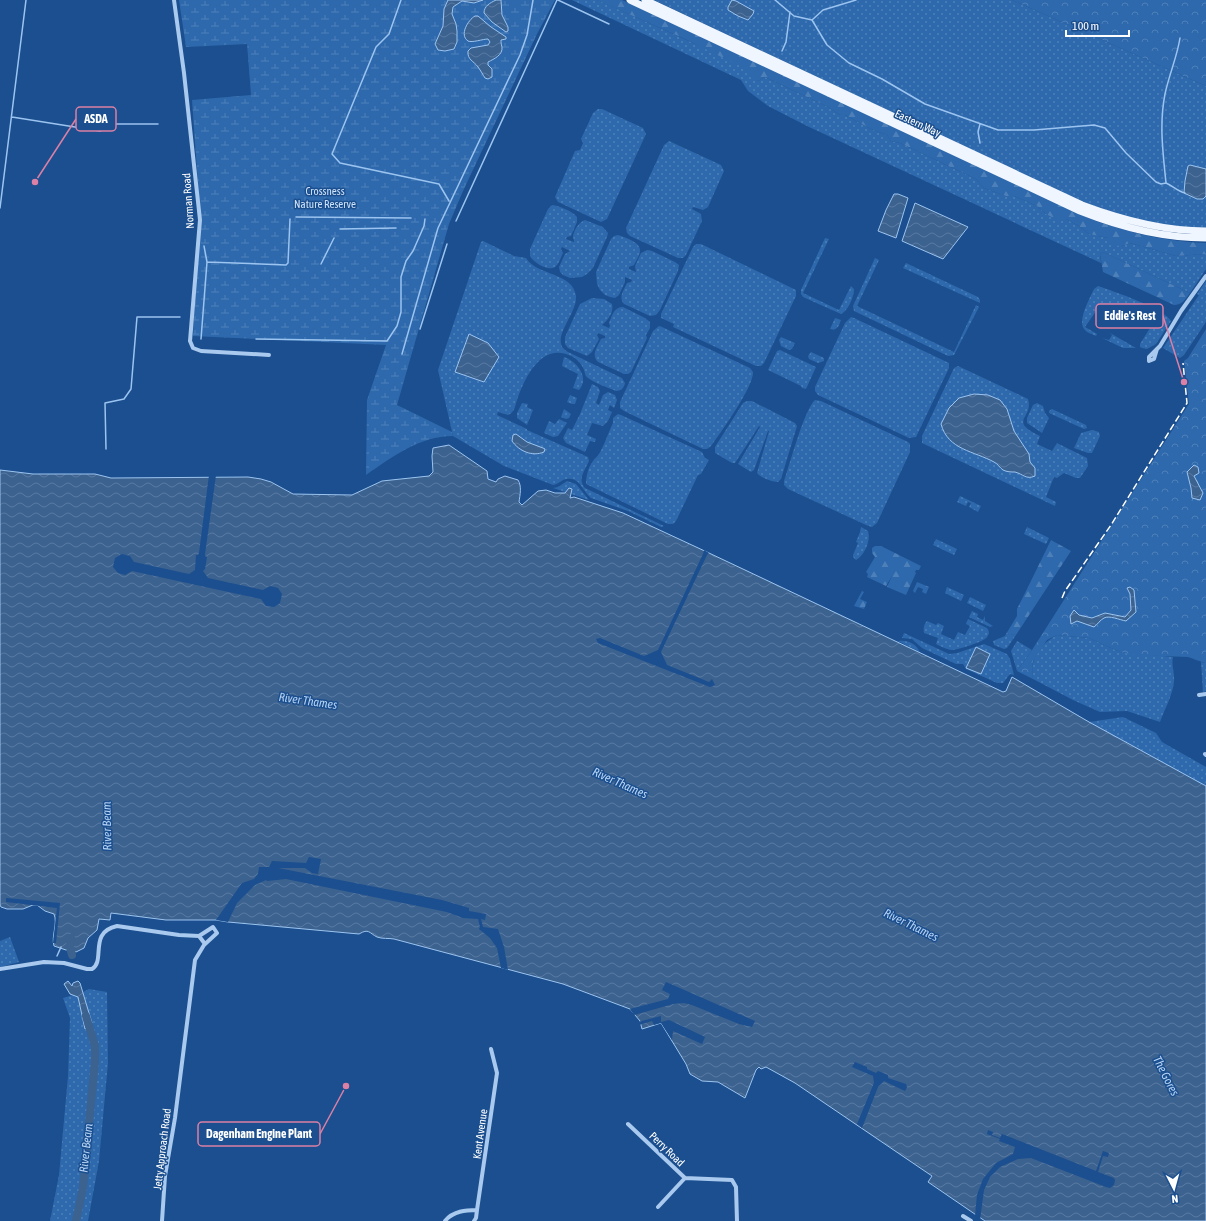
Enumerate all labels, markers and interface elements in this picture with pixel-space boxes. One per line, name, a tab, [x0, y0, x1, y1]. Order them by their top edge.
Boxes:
scale bar	[1066, 12, 1129, 38]
text: 100 m	[1072, 19, 1099, 33]
callout: ASDA	[76, 107, 116, 131]
street label: Eastern Way	[893, 107, 943, 139]
text: ASDA	[83, 112, 108, 126]
street label: Norman Road	[180, 173, 196, 229]
park label: Crossness Nature Reserve	[294, 185, 356, 210]
callout: Eddie's Rest	[1096, 304, 1163, 328]
text: Eddie's Rest	[1104, 309, 1156, 323]
water label: River Thames	[278, 690, 338, 712]
water label: River Thames	[590, 765, 650, 801]
water label: River Beam	[100, 801, 114, 851]
water label: River Thames	[881, 906, 941, 944]
water label: The Gores	[1150, 1054, 1182, 1098]
street label: Jetty Approach Road	[151, 1107, 173, 1191]
street label: Kent Avenue	[471, 1108, 489, 1160]
water label: River Beam	[76, 1122, 96, 1173]
callout: Dagenham Engine Plant	[198, 1122, 320, 1146]
text: Dagenham Engine Plant	[206, 1127, 312, 1141]
street label: Perry Road	[647, 1129, 687, 1169]
north arrow	[1154, 1169, 1194, 1209]
text: N	[1171, 1193, 1179, 1205]

